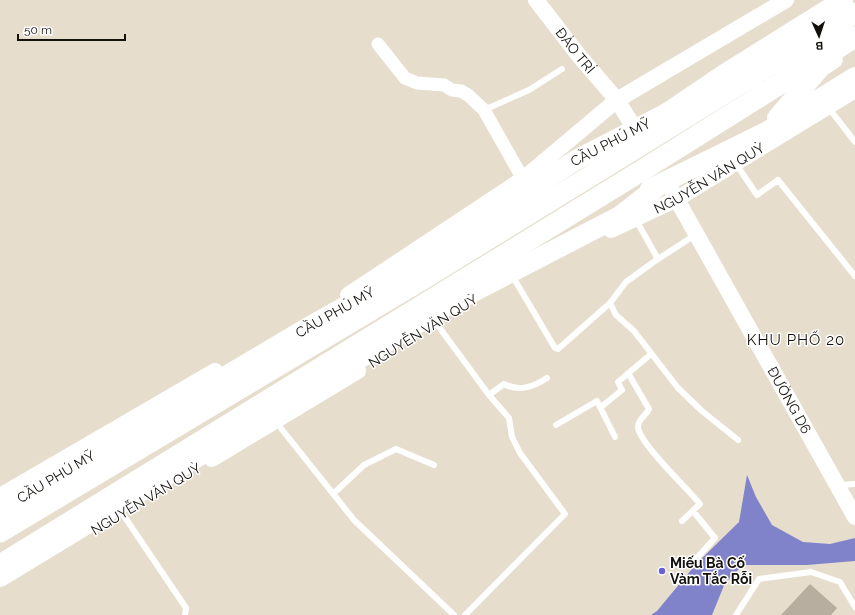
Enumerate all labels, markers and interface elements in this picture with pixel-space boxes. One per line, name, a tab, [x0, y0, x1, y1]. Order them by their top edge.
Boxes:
scale bar	[18, 16, 125, 42]
north arrow	[799, 16, 839, 56]
text: 50 m	[24, 23, 52, 37]
street label: ĐÀO TRÍ	[552, 25, 599, 77]
text: B	[815, 39, 824, 52]
street label: CẦU PHÚ MỸ	[567, 114, 653, 170]
street label: NGUYỄN VĂN QUỲ	[651, 139, 767, 217]
street label: CẦU PHÚ MỸ	[293, 283, 377, 341]
street label: NGUYỄN VĂN QUỲ	[364, 289, 481, 371]
district label: KHU PHỐ 20	[747, 330, 845, 349]
street label: ĐƯỜNG D6	[764, 364, 815, 436]
street label: CẦU PHÚ MỸ	[14, 447, 98, 506]
street label: NGUYỄN VĂN QUỲ	[87, 458, 204, 538]
place label: Miếu Bà Cố Vàm Tắc Rỗi	[670, 555, 752, 587]
marker: Miếu Bà Cố Vàm Tắc Rỗi	[657, 566, 667, 576]

